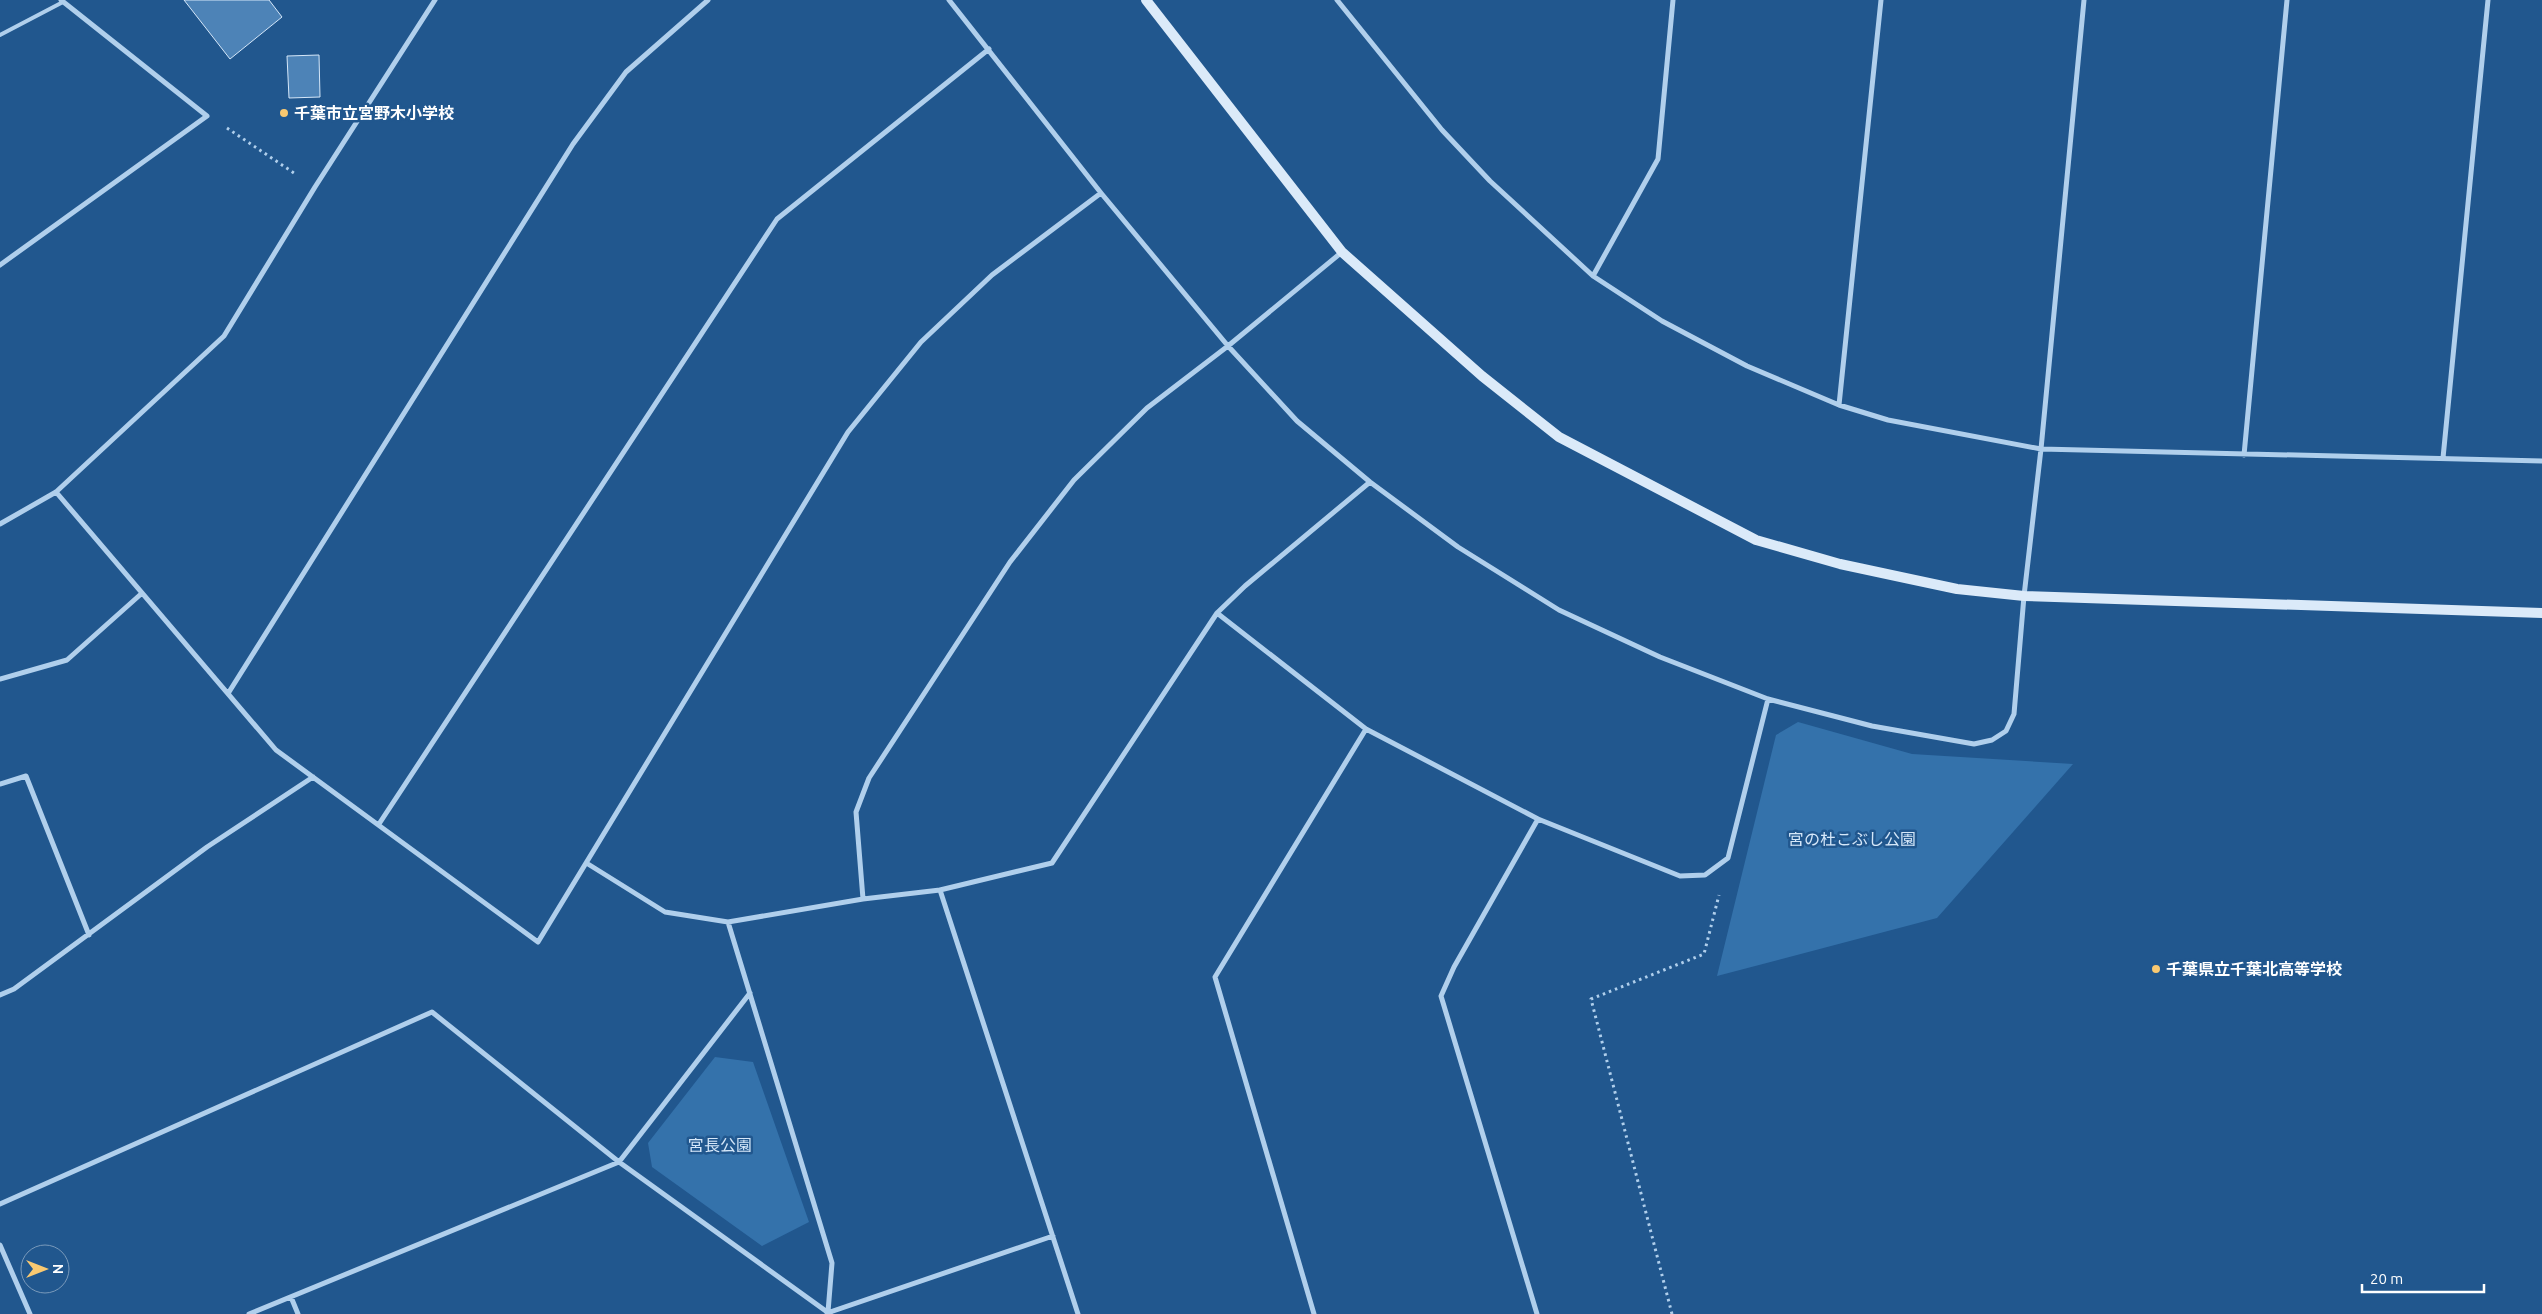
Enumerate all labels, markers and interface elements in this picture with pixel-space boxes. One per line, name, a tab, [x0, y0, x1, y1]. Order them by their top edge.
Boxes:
place label: 千葉市立宮野木小学校	[294, 104, 454, 122]
marker: 千葉市立宮野木小学校	[278, 107, 290, 119]
park label: 宮の杜こぶし公園	[1788, 830, 1916, 848]
place label: 千葉県立千葉北高等学校	[2166, 960, 2342, 978]
marker: 千葉県立千葉北高等学校	[2150, 963, 2162, 975]
park label: 宮長公園	[688, 1136, 752, 1154]
north arrow	[20, 1244, 70, 1294]
scale bar	[2362, 1262, 2484, 1294]
text: N	[50, 1264, 66, 1274]
text: 20 m	[2370, 1270, 2403, 1287]

